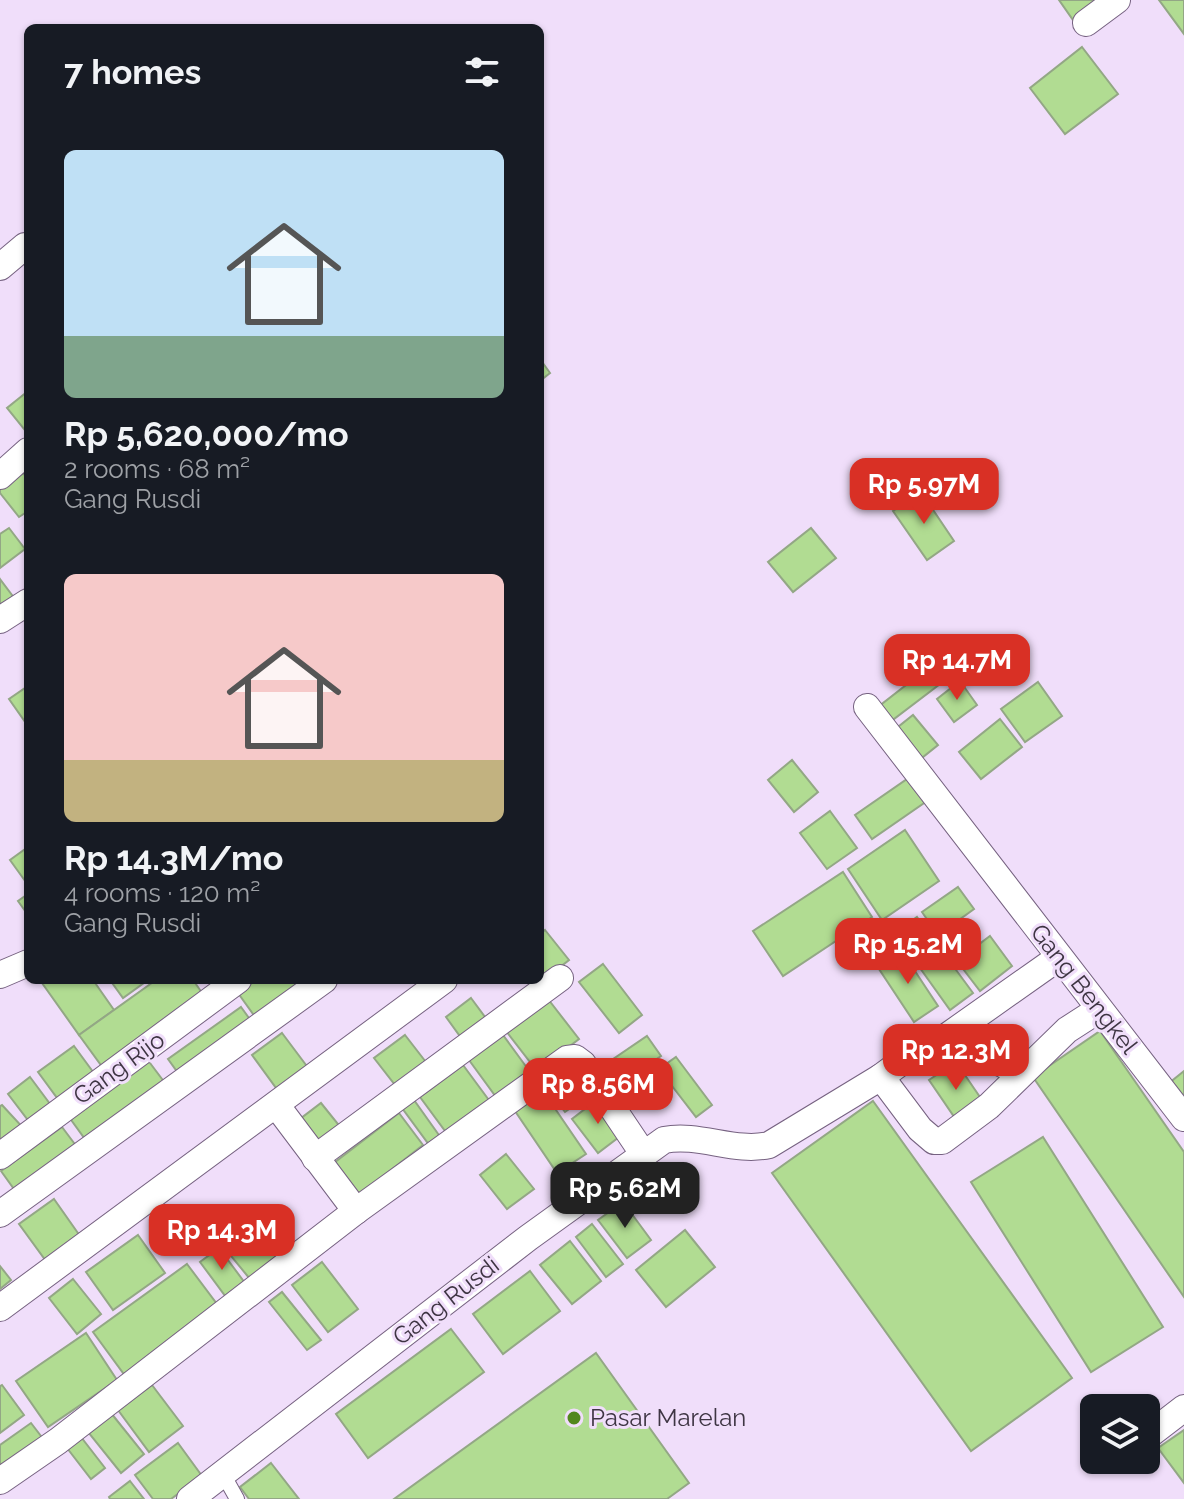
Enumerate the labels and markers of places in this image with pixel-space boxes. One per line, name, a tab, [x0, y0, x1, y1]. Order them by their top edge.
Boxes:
pin: Rp 5.97M	[841, 458, 1007, 526]
pin: Rp 14.7M	[874, 634, 1040, 702]
pin: Rp 15.2M	[825, 918, 991, 986]
pin: Rp 12.3M	[873, 1024, 1039, 1092]
pin: Rp 8.56M	[515, 1058, 681, 1126]
pin: Rp 5.62M	[542, 1162, 708, 1230]
pin: Rp 14.3M	[139, 1204, 305, 1272]
place label: Pasar Marelan	[590, 1403, 746, 1432]
marker: Pasar Marelan	[565, 1409, 583, 1427]

